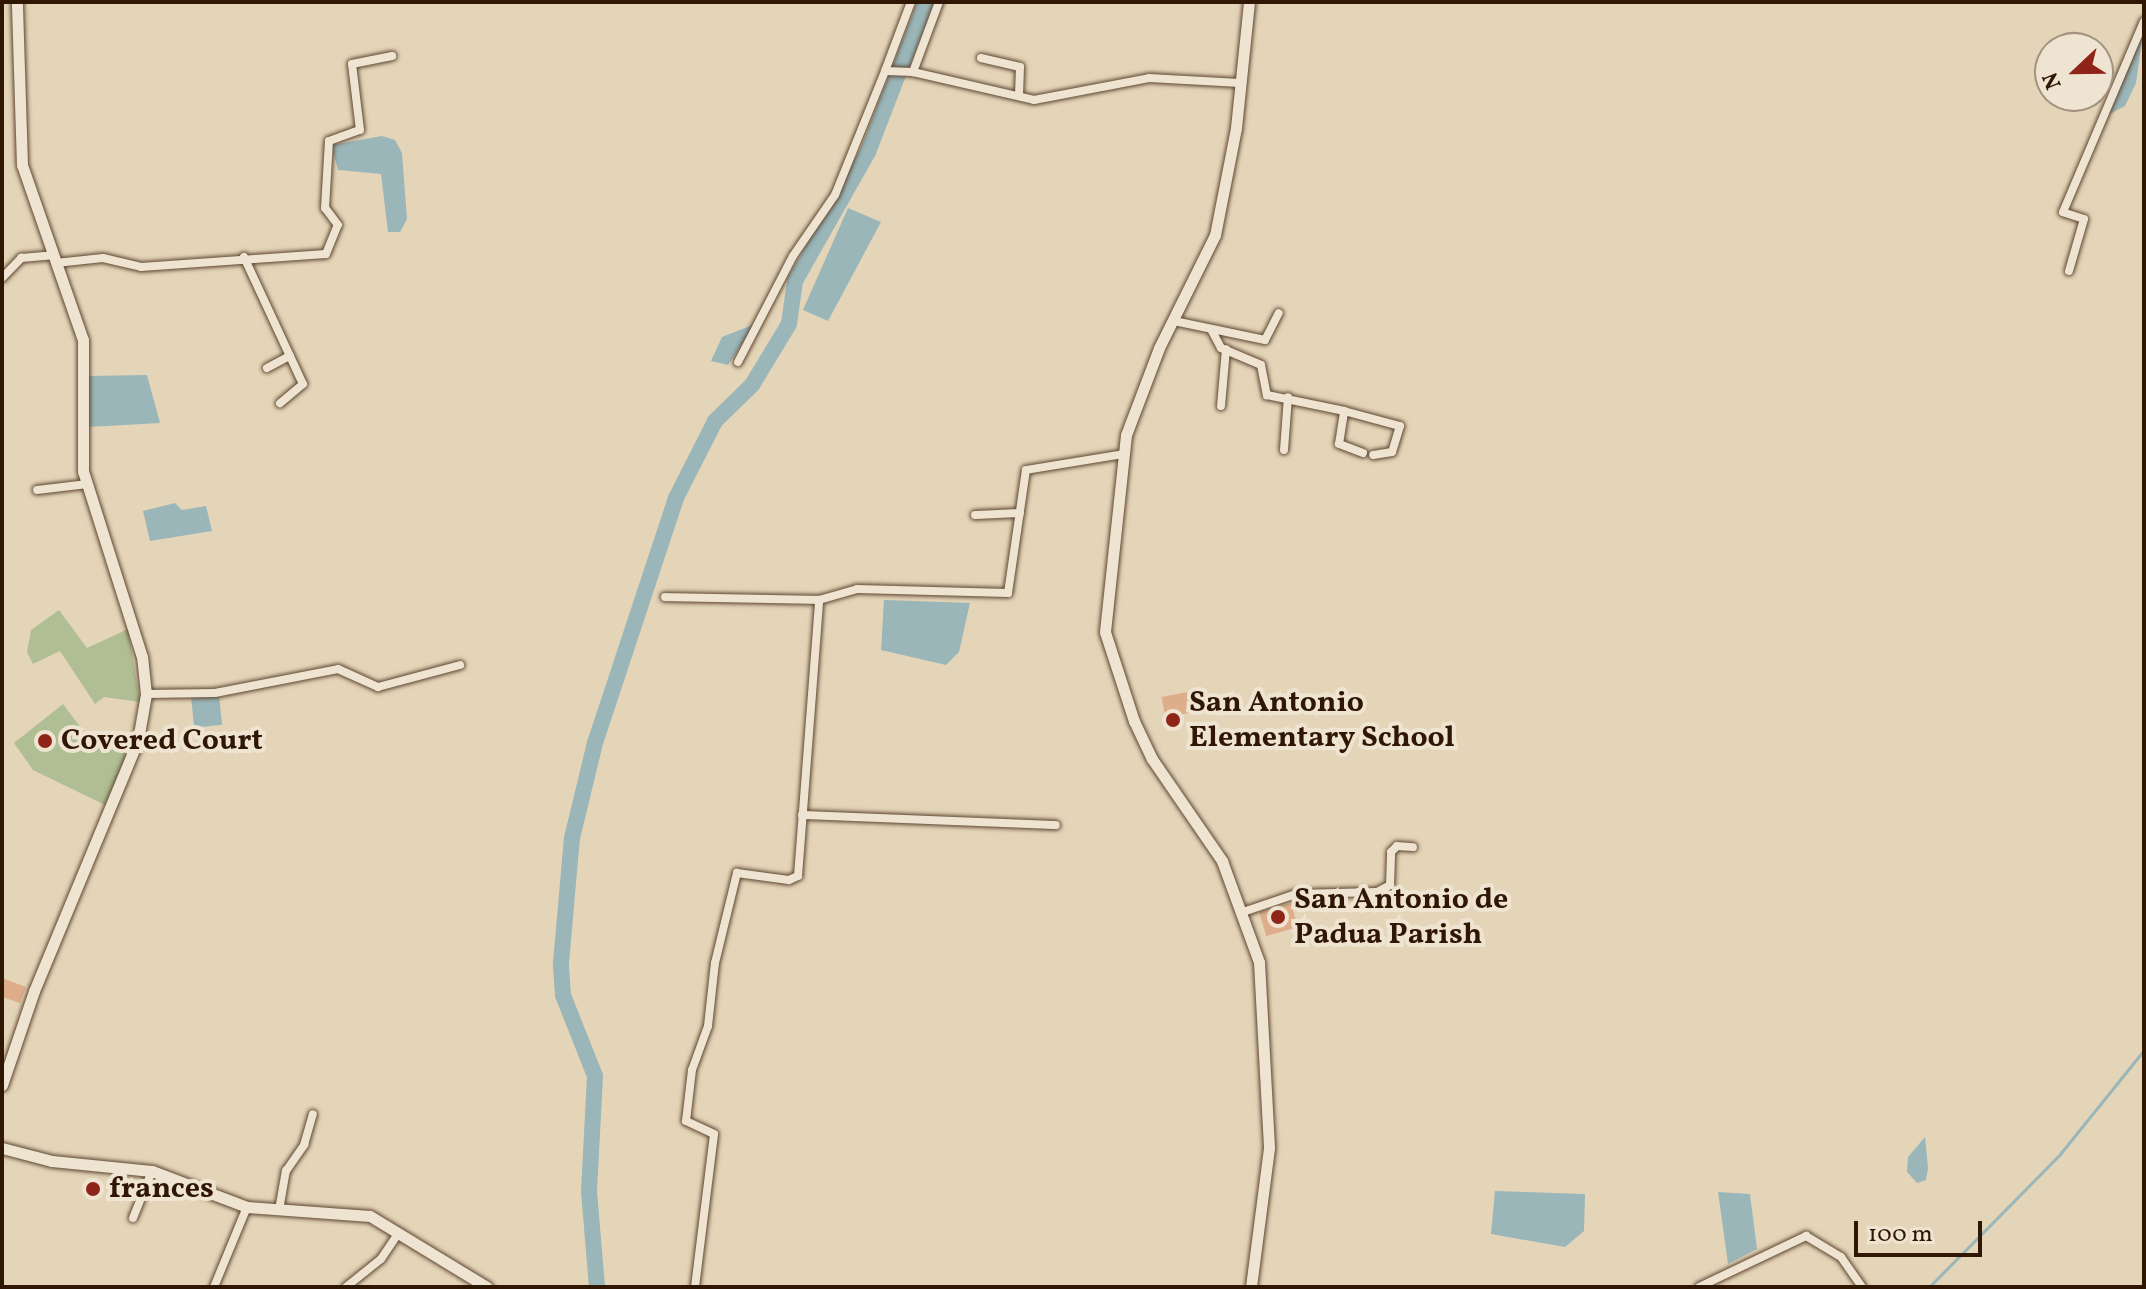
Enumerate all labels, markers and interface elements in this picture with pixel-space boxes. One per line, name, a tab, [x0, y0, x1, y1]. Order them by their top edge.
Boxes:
north arrow	[2034, 32, 2114, 112]
text: N	[2036, 67, 2071, 94]
place label: San Antonio Elementary School	[1189, 685, 1455, 756]
marker: San Antonio Elementary School	[1164, 711, 1182, 729]
place label: Covered Court	[61, 723, 263, 759]
marker: Covered Court	[36, 732, 54, 750]
place label: San Antonio de Padua Parish	[1294, 882, 1508, 952]
marker: San Antonio de Padua Parish	[1269, 908, 1287, 926]
place label: frances	[109, 1171, 214, 1207]
marker: frances	[84, 1180, 102, 1198]
scale bar	[1858, 1205, 1986, 1255]
text: 100 m	[1868, 1218, 1933, 1252]

